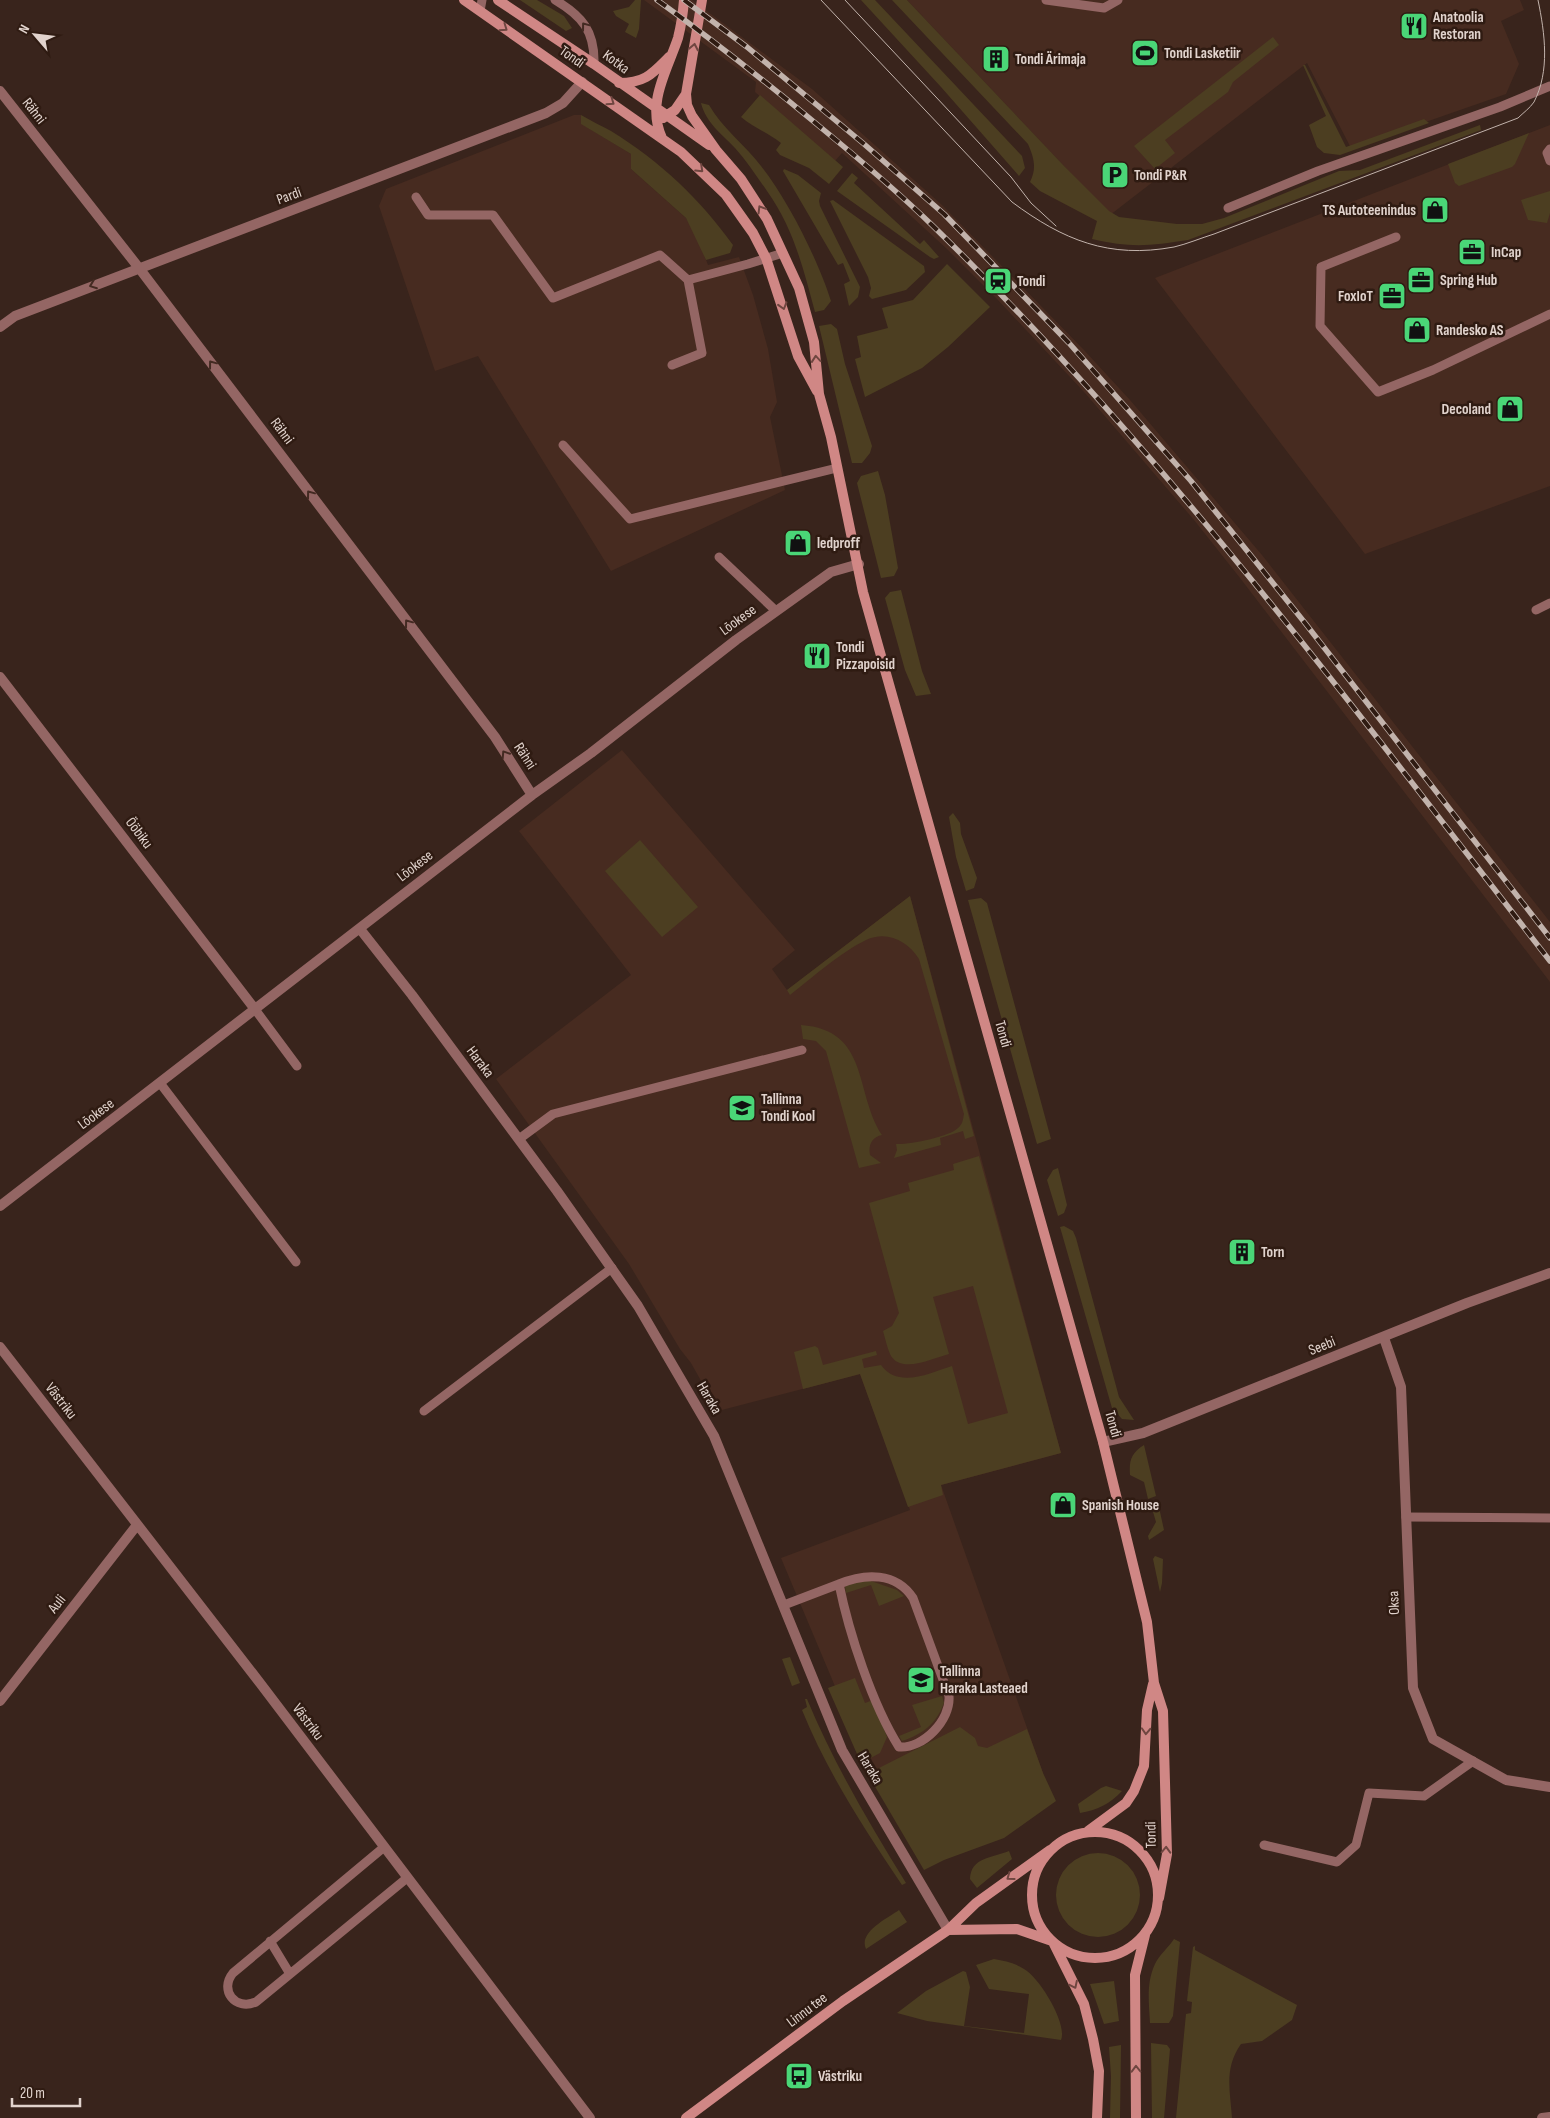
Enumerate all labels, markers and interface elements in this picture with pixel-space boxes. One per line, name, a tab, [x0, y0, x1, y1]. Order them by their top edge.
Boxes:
place label: Anatoolia Restoran	[1432, 8, 1484, 44]
north arrow	[10, 10, 60, 60]
restaurant icon: Anatoolia Restoran	[1399, 11, 1429, 41]
text: N	[15, 22, 33, 36]
one-way arrow	[498, 22, 508, 31]
one-way arrow	[582, 22, 591, 32]
sports icon: Tondi Lasketiir	[1130, 38, 1160, 68]
street label: Tondi	[556, 42, 589, 73]
one-way arrow	[689, 43, 699, 51]
building icon: Tondi Ärimaja	[981, 44, 1011, 74]
place label: Tondi Lasketiir	[1164, 44, 1241, 63]
street label: Kotka	[599, 46, 633, 78]
place label: Tondi Ärimaja	[1015, 50, 1086, 69]
street label: Rähni	[18, 94, 50, 128]
one-way arrow	[605, 96, 615, 105]
parking icon: Tondi P&R	[1100, 160, 1130, 190]
one-way arrow	[694, 163, 703, 172]
place label: Tondi P&R	[1134, 166, 1187, 185]
street label: Pardi	[274, 183, 304, 209]
shop icon: TS Autoteenindus	[1420, 195, 1450, 225]
place label: TS Autoteenindus	[1322, 201, 1416, 220]
one-way arrow	[757, 206, 767, 215]
office icon: InCap	[1457, 237, 1487, 267]
place label: InCap	[1491, 243, 1521, 262]
office icon: Spring Hub	[1406, 265, 1436, 295]
station icon: Tondi	[983, 266, 1013, 296]
place label: Spring Hub	[1440, 271, 1497, 290]
place label: Tondi	[1017, 272, 1045, 291]
one-way arrow	[90, 280, 98, 290]
office icon: FoxIoT	[1377, 281, 1407, 311]
place label: FoxIoT	[1338, 287, 1373, 306]
one-way arrow	[777, 301, 787, 310]
shop icon: Randesko AS	[1402, 315, 1432, 345]
place label: Randesko AS	[1436, 321, 1504, 340]
one-way arrow	[811, 355, 822, 363]
one-way arrow	[209, 360, 218, 370]
shop icon: Decoland	[1495, 394, 1525, 424]
place label: Decoland	[1442, 400, 1491, 419]
street label: Rähni	[266, 414, 298, 448]
one-way arrow	[307, 490, 316, 500]
shop icon: ledproff	[783, 528, 813, 558]
place label: ledproff	[817, 534, 860, 553]
street label: Lõokese	[716, 600, 760, 640]
one-way arrow	[406, 620, 414, 629]
place label: Tondi Pizzapoisid	[836, 638, 895, 674]
restaurant icon: Tondi Pizzapoisid	[802, 641, 832, 671]
street label: Rähni	[509, 739, 541, 773]
one-way arrow	[502, 750, 512, 759]
street label: Ööbiku	[121, 813, 157, 853]
street label: Lõokese	[393, 846, 437, 886]
street label: Tondi	[990, 1019, 1016, 1050]
street label: Haraka	[462, 1042, 498, 1082]
place label: Tallinna Tondi Kool	[761, 1090, 815, 1126]
school or university icon: Tallinna Tondi Kool	[727, 1093, 757, 1123]
street label: Lõokese	[74, 1094, 118, 1134]
building icon: Torn	[1227, 1237, 1257, 1267]
place label: Torn	[1261, 1243, 1284, 1262]
street label: Seebi	[1306, 1332, 1338, 1360]
street label: Haraka	[692, 1378, 726, 1418]
street label: Västriku	[41, 1379, 81, 1423]
street label: Tondi	[1100, 1409, 1126, 1440]
shop icon: Spanish House	[1048, 1490, 1078, 1520]
place label: Spanish House	[1082, 1496, 1159, 1515]
street label: Oksa	[1384, 1590, 1404, 1615]
street label: Auli	[43, 1591, 70, 1618]
place label: Tallinna Haraka Lasteaed	[940, 1662, 1028, 1698]
school or university icon: Tallinna Haraka Lasteaed	[906, 1665, 936, 1695]
street label: Västriku	[288, 1700, 328, 1744]
one-way arrow	[1141, 1728, 1151, 1735]
street label: Haraka	[853, 1748, 887, 1788]
street label: Tondi	[1141, 1821, 1161, 1849]
one-way arrow	[1161, 1845, 1172, 1853]
one-way arrow	[1007, 1872, 1016, 1880]
one-way arrow	[1068, 1980, 1078, 1989]
street label: Linnu tee	[783, 1988, 831, 2032]
bus stop icon: Västriku	[784, 2061, 814, 2091]
one-way arrow	[1131, 2065, 1141, 2073]
place label: Västriku	[818, 2067, 862, 2086]
scale bar	[12, 2076, 80, 2108]
text: 20 m	[20, 2084, 45, 2103]

